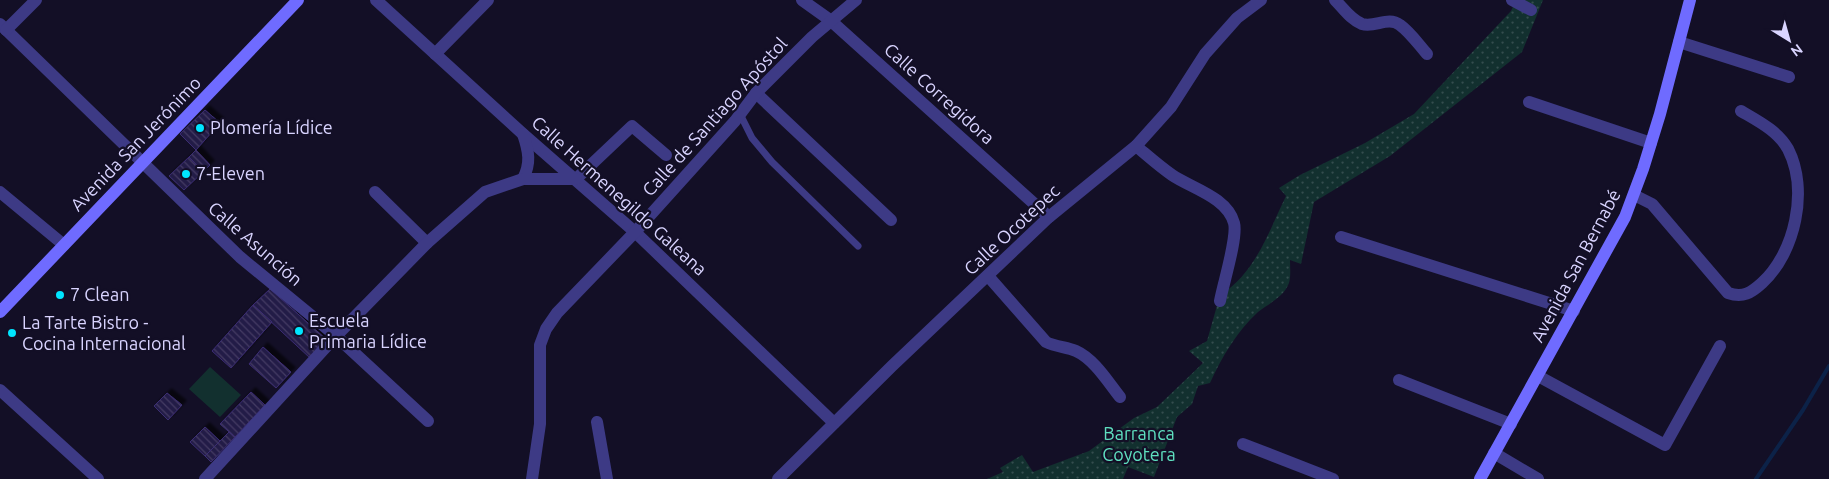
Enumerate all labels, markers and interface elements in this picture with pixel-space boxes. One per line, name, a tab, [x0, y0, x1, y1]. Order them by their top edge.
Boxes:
north arrow	[1764, 15, 1814, 65]
street label: Calle de Santiago Apóstol	[638, 33, 791, 200]
street label: Calle Corregidora	[881, 39, 999, 148]
text: N	[1788, 41, 1806, 60]
street label: Avenida San Jerónimo	[66, 72, 205, 215]
street label: Calle Hermenegildo Galeana	[528, 112, 711, 279]
place label: Plomería Lídice	[210, 117, 333, 137]
marker: Plomería Lídice	[194, 122, 206, 134]
place label: 7-Eleven	[196, 163, 265, 183]
marker: 7-Eleven	[180, 168, 192, 180]
street label: Calle Ocotepec	[960, 180, 1063, 278]
street label: Avenida San Bernabé	[1526, 186, 1624, 345]
street label: Calle Asunción	[205, 197, 307, 289]
place label: 7 Clean	[70, 284, 130, 304]
marker: 7 Clean	[54, 289, 66, 301]
place label: Escuela Primaria Lídice	[309, 310, 427, 351]
place label: La Tarte Bistro - Cocina Internacional	[22, 312, 186, 353]
marker: Escuela Primaria Lídice	[293, 325, 305, 337]
marker: La Tarte Bistro - Cocina Internacional	[6, 327, 18, 339]
park label: Barranca Coyotera	[1102, 423, 1176, 464]

